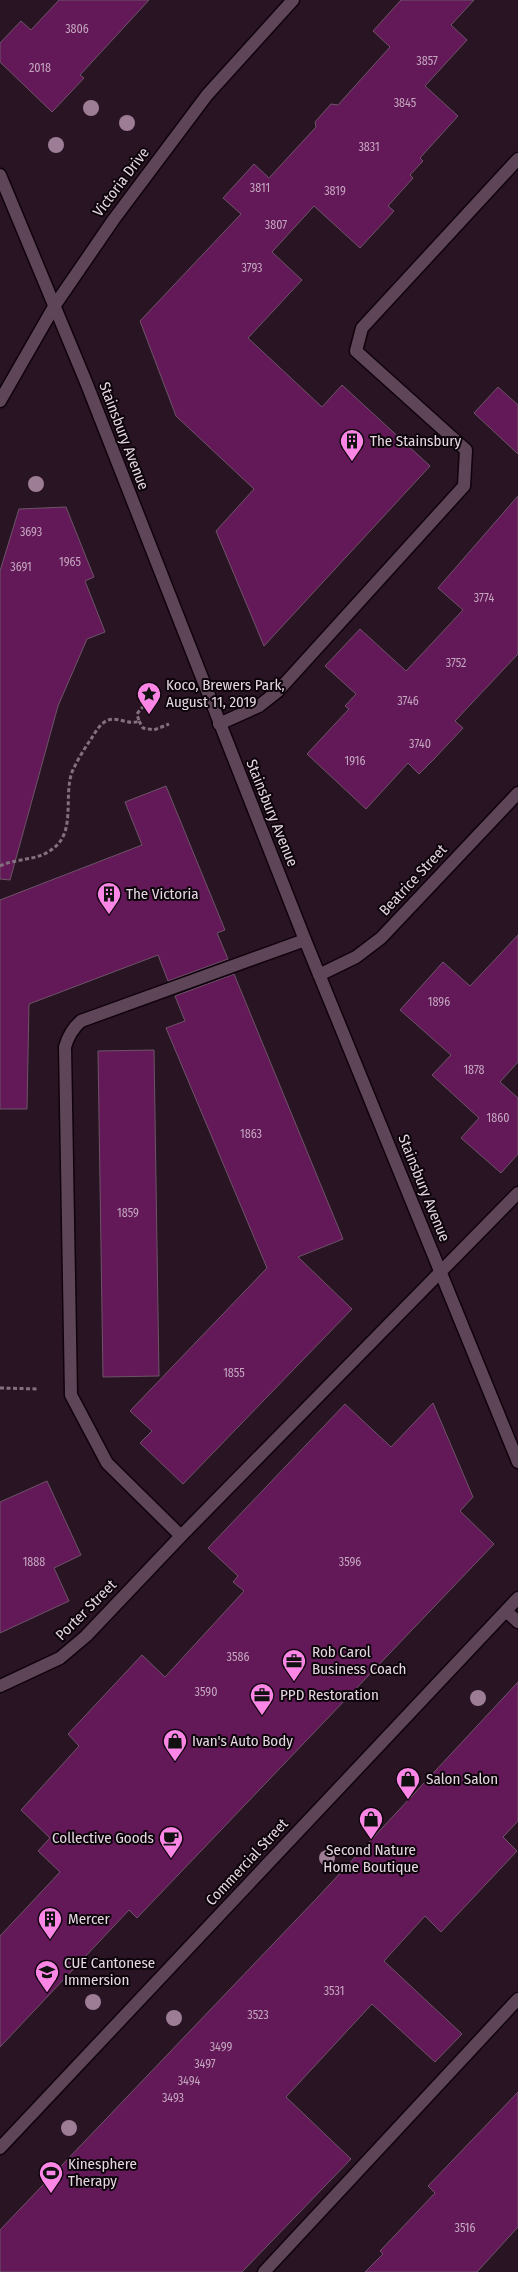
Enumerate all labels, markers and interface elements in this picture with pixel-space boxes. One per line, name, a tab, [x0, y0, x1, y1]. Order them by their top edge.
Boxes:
house number: 3806	[65, 22, 89, 36]
house number: 3857	[416, 54, 438, 68]
house number: 2018	[29, 61, 51, 75]
house number: 3845	[394, 96, 417, 110]
house number: 3831	[358, 140, 380, 154]
street label: Victoria Drive	[89, 144, 153, 220]
house number: 3811	[250, 181, 270, 195]
house number: 3819	[324, 184, 346, 198]
house number: 3807	[265, 218, 287, 232]
house number: 3793	[241, 261, 263, 275]
street label: Stainsbury Avenue	[95, 380, 153, 492]
building icon: The Stainsbury	[339, 428, 365, 462]
place label: The Stainsbury	[370, 432, 462, 450]
house number: 3693	[20, 525, 42, 539]
house number: 1965	[59, 555, 81, 569]
house number: 3691	[10, 560, 32, 574]
house number: 3774	[474, 591, 494, 605]
house number: 3752	[446, 656, 466, 670]
place label: Koco, Brewers Park, August 11, 2019	[166, 676, 285, 711]
place icon: Koco, Brewers Park, August 11, 2019	[136, 681, 162, 715]
house number: 3746	[397, 694, 419, 708]
house number: 3740	[409, 737, 431, 751]
house number: 1916	[345, 754, 366, 768]
street label: Stainsbury Avenue	[242, 757, 302, 869]
street label: Beatrice Street	[375, 841, 451, 919]
building icon: The Victoria	[96, 881, 122, 915]
place label: The Victoria	[126, 885, 199, 903]
house number: 1896	[428, 995, 450, 1009]
house number: 1878	[463, 1063, 485, 1077]
house number: 1860	[487, 1111, 509, 1125]
house number: 1863	[240, 1127, 262, 1141]
street label: Stainsbury Avenue	[394, 1132, 454, 1244]
house number: 1859	[117, 1206, 139, 1220]
house number: 1855	[223, 1366, 245, 1380]
house number: 1888	[23, 1555, 45, 1569]
house number: 3596	[339, 1555, 361, 1569]
street label: Porter Street	[52, 1576, 120, 1644]
place label: Rob Carol Business Coach	[312, 1643, 407, 1678]
office icon: Rob Carol Business Coach	[281, 1648, 307, 1682]
house number: 3586	[227, 1650, 249, 1664]
office icon: PPD Restoration	[249, 1682, 275, 1716]
house number: 3590	[195, 1685, 217, 1699]
place label: PPD Restoration	[280, 1686, 379, 1704]
shop icon: Ivan's Auto Body	[162, 1728, 188, 1762]
place label: Ivan's Auto Body	[192, 1732, 293, 1750]
shop icon: Salon Salon	[395, 1766, 421, 1800]
place label: Salon Salon	[426, 1770, 498, 1788]
shop icon: Second Nature Home Boutique	[358, 1806, 384, 1840]
street label: Commercial Street	[202, 1815, 292, 1909]
cafe icon: Collective Goods	[158, 1825, 184, 1859]
place label: Collective Goods	[52, 1829, 154, 1847]
place label: Second Nature Home Boutique	[323, 1841, 419, 1876]
building icon: Mercer	[37, 1906, 63, 1940]
place label: Mercer	[68, 1910, 110, 1928]
place label: CUE Cantonese Immersion	[64, 1954, 155, 1989]
school or university icon: CUE Cantonese Immersion	[34, 1959, 60, 1993]
house number: 3531	[324, 1984, 344, 1998]
house number: 3523	[247, 2008, 269, 2022]
house number: 3499	[210, 2040, 232, 2054]
house number: 3497	[194, 2057, 216, 2071]
house number: 3494	[178, 2074, 200, 2088]
house number: 3493	[162, 2091, 184, 2105]
place label: Kinesphere Therapy	[68, 2155, 137, 2190]
sports icon: Kinesphere Therapy	[38, 2160, 64, 2194]
house number: 3516	[455, 2221, 476, 2235]

